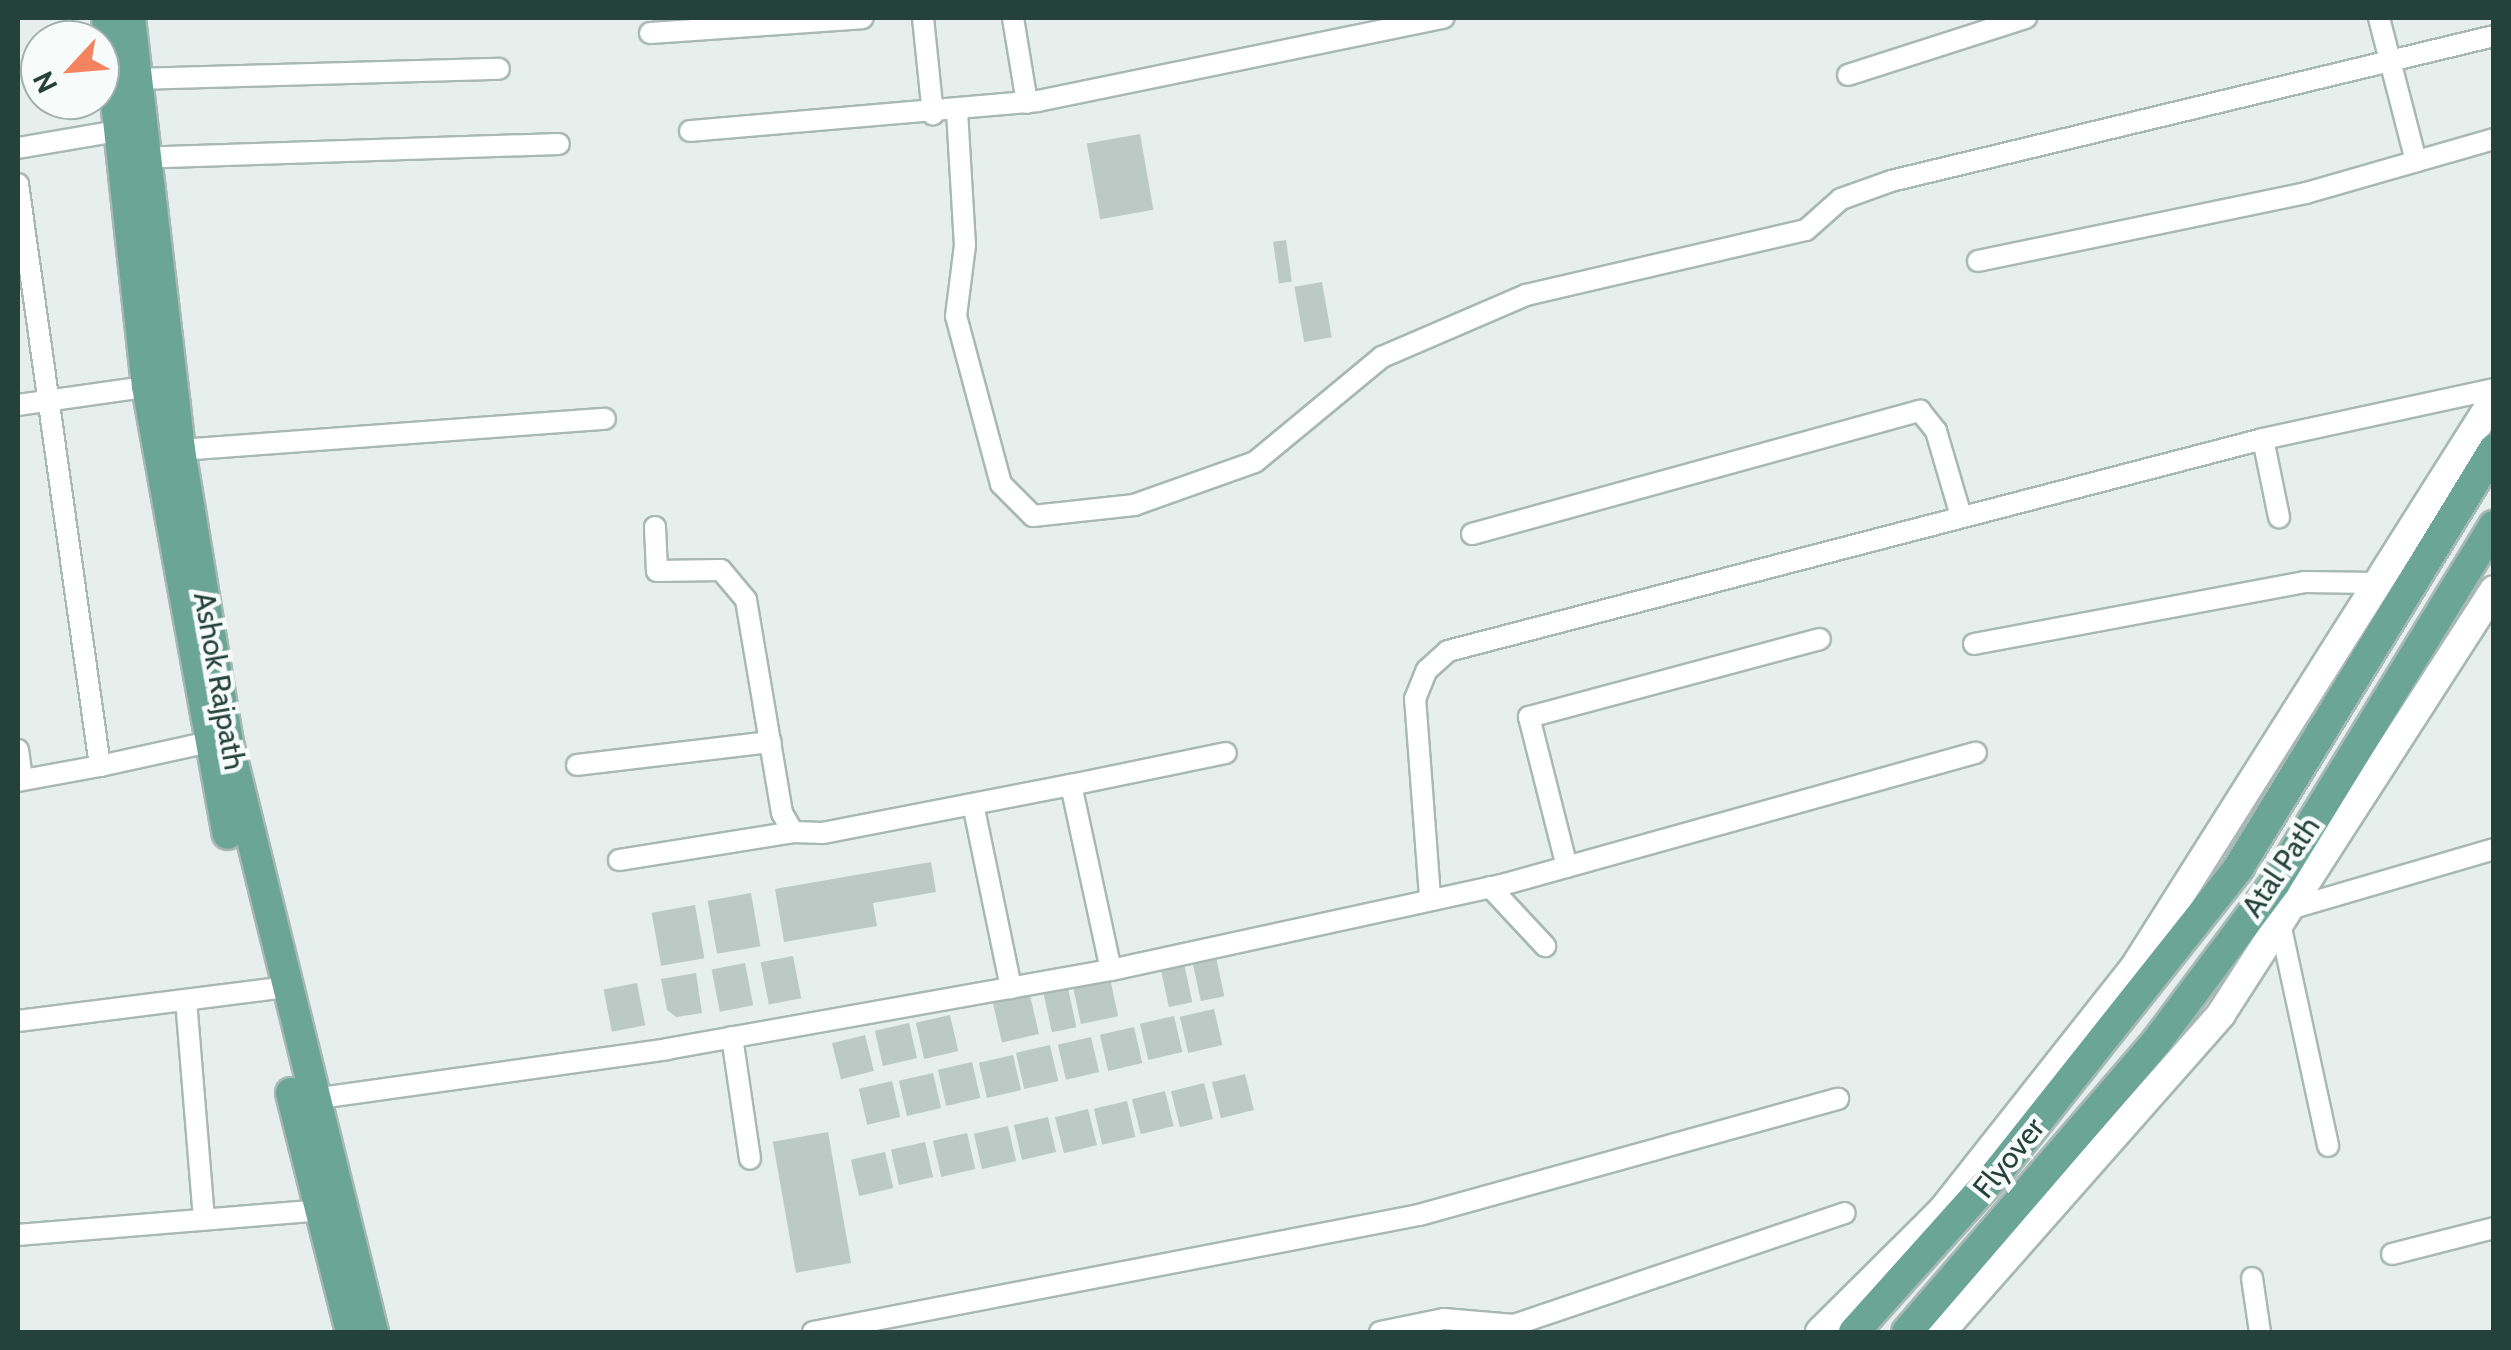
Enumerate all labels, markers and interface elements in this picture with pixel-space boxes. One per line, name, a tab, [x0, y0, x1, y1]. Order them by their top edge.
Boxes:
north arrow	[20, 20, 120, 120]
text: N	[25, 66, 64, 99]
street label: Ashok Rajpath	[186, 589, 252, 773]
street label: Atal Path	[2234, 810, 2328, 924]
street label: Flyover	[1966, 1111, 2052, 1205]

